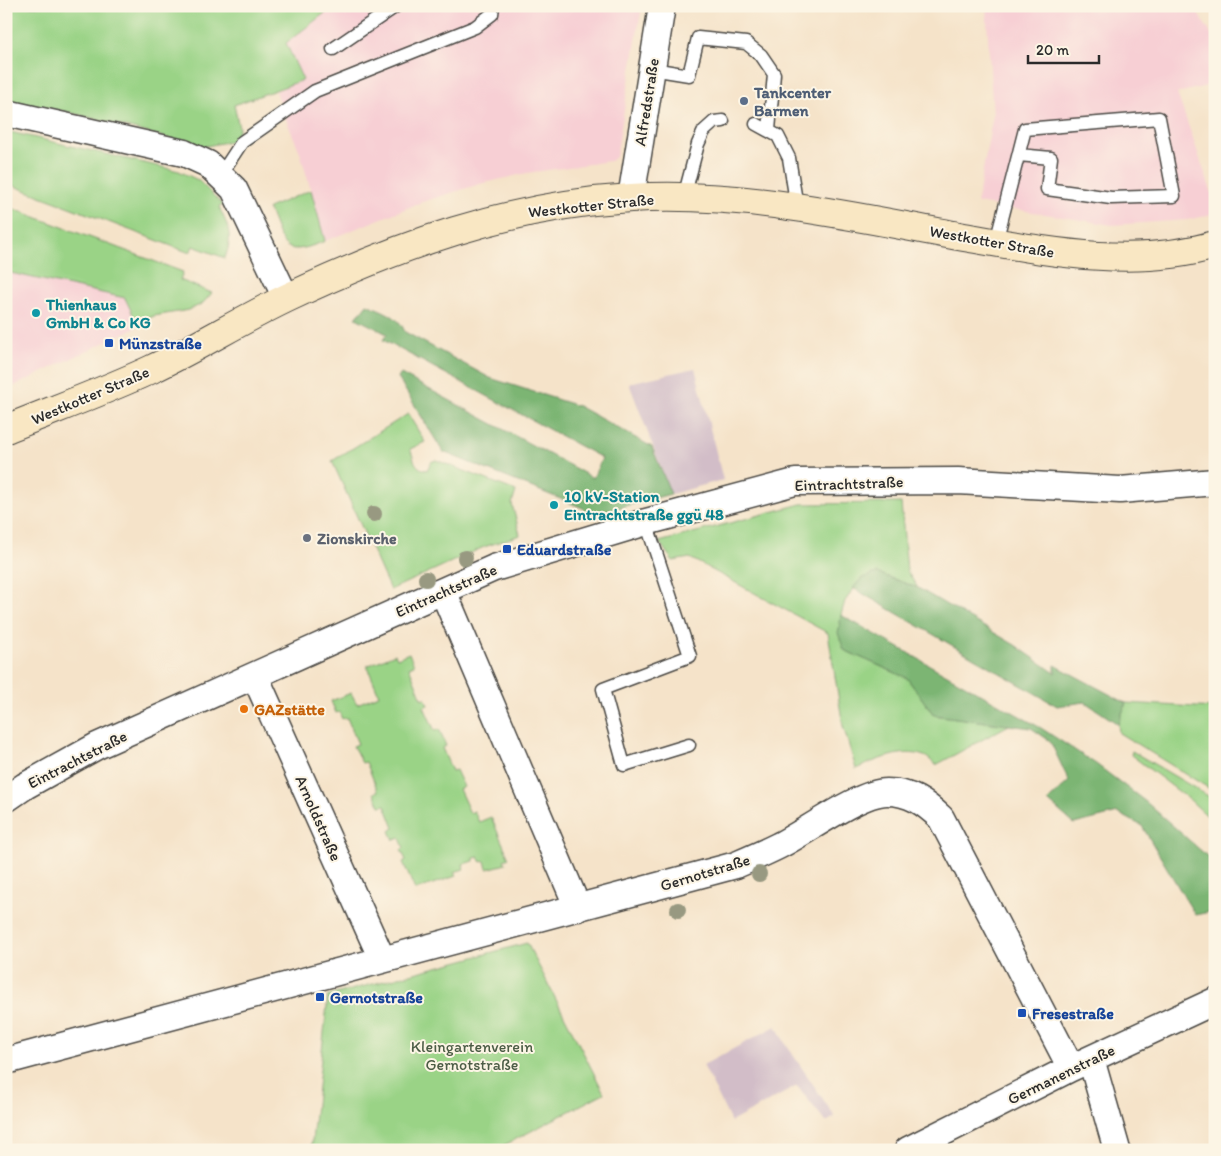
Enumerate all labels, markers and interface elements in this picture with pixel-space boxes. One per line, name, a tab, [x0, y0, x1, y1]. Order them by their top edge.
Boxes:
scale bar	[1028, 32, 1100, 64]
text: 20 m	[1036, 41, 1070, 59]
street label: Alfredstraße	[630, 57, 663, 147]
place label: Tankcenter Barmen	[753, 83, 832, 120]
marker: Tankcenter Barmen	[738, 95, 750, 107]
street label: Westkotter Straße	[527, 189, 655, 222]
street label: Westkotter Straße	[928, 221, 1056, 262]
place label: Thienhaus GmbH & Co KG	[45, 295, 151, 332]
marker: Thienhaus GmbH & Co KG	[30, 307, 42, 319]
place label: Münzstraße	[119, 334, 202, 353]
marker: Münzstraße	[103, 337, 115, 349]
street label: Westkotter Straße	[28, 362, 152, 429]
street label: Eintrachtstraße	[794, 472, 904, 495]
place label: 10 kV-Station Eintrachtstraße ggü 48	[564, 487, 724, 525]
marker: 10 kV-Station Eintrachtstraße ggü 48	[548, 499, 560, 511]
place label: Zionskirche	[317, 529, 397, 548]
marker: Zionskirche	[301, 532, 313, 544]
place label: Eduardstraße	[517, 540, 612, 559]
marker: Eduardstraße	[501, 543, 513, 555]
street label: Eintrachtstraße	[393, 560, 500, 621]
place label: GAZstätte	[254, 700, 325, 719]
marker: GAZstätte	[238, 703, 250, 715]
street label: Eintrachtstraße	[24, 726, 130, 793]
street label: Arnoldstraße	[291, 773, 346, 864]
street label: Gernotstraße	[658, 850, 752, 895]
place label: Gernotstraße	[330, 988, 423, 1007]
marker: Gernotstraße	[314, 991, 326, 1003]
place label: Fresestraße	[1032, 1004, 1114, 1023]
marker: Fresestraße	[1016, 1007, 1028, 1019]
park label: Kleingartenverein Gernotstraße	[411, 1037, 533, 1074]
street label: Germanenstraße	[1005, 1040, 1118, 1109]

